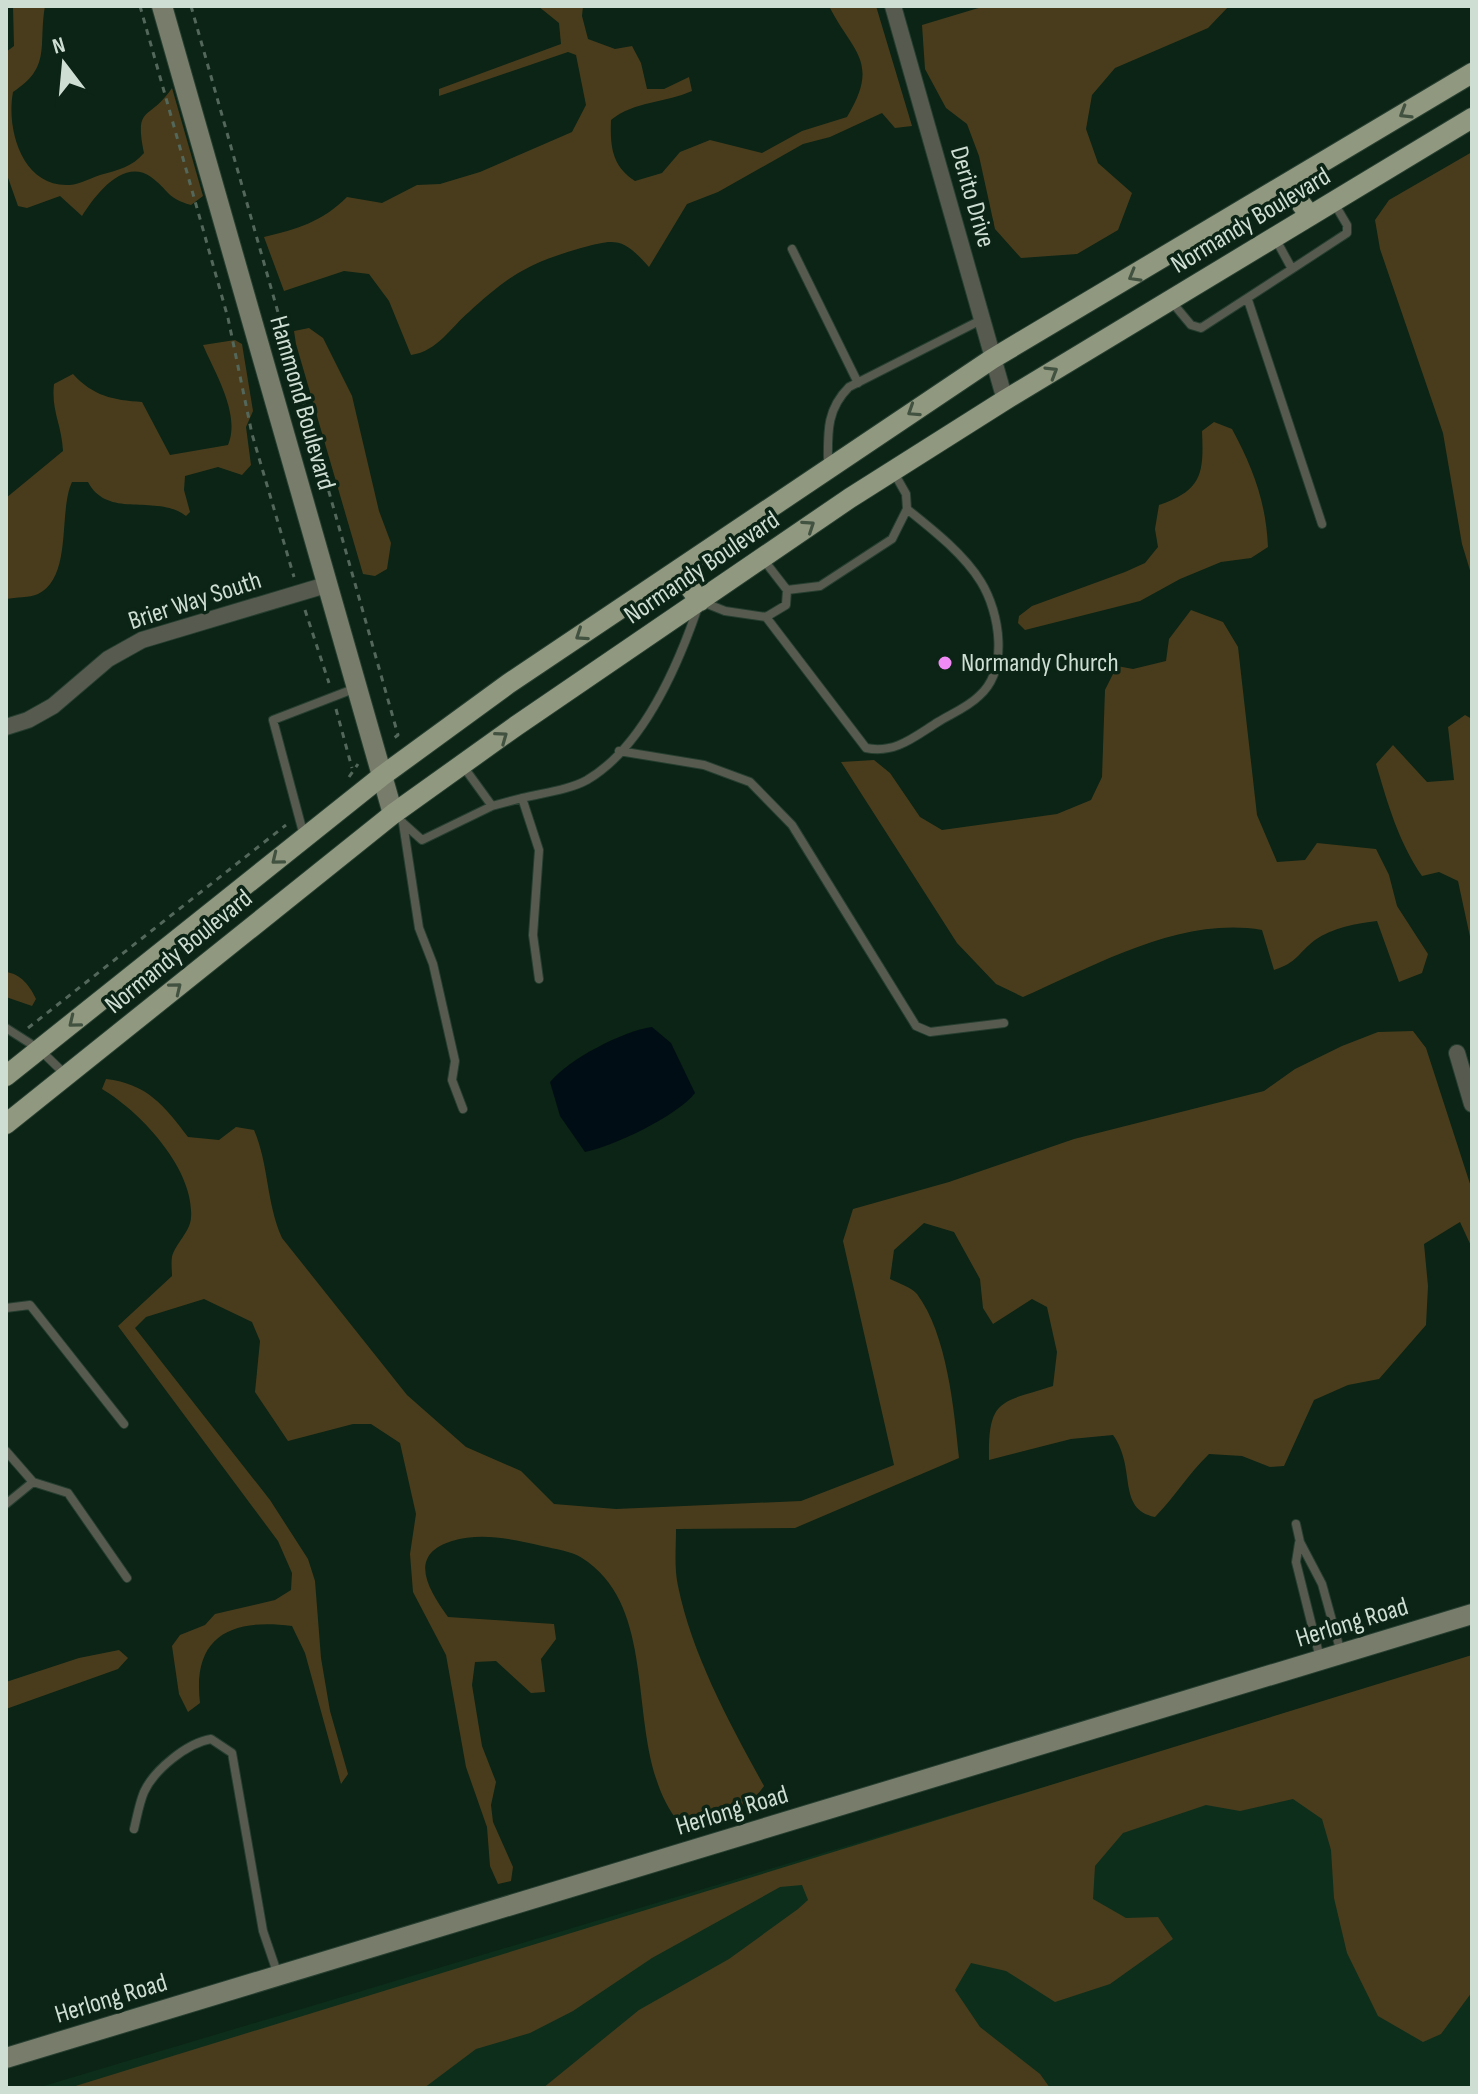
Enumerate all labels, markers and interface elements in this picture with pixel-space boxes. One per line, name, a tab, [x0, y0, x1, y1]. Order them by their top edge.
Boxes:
north arrow	[24, 24, 104, 104]
text: N	[50, 32, 68, 61]
one-way arrow	[1399, 104, 1414, 119]
street label: Derito Drive	[943, 143, 1001, 251]
street label: Normandy Boulevard	[1166, 161, 1336, 281]
one-way arrow	[1128, 266, 1143, 282]
street label: Hammond Boulevard	[262, 312, 342, 494]
one-way arrow	[1043, 366, 1058, 382]
one-way arrow	[907, 402, 921, 417]
street label: Normandy Boulevard	[619, 505, 785, 631]
one-way arrow	[800, 521, 814, 536]
street label: Brier Way South	[125, 565, 265, 637]
one-way arrow	[575, 625, 590, 640]
place label: Normandy Church	[961, 648, 1119, 679]
marker: Normandy Church	[936, 654, 954, 672]
one-way arrow	[493, 732, 508, 746]
one-way arrow	[271, 850, 286, 864]
street label: Normandy Boulevard	[99, 883, 259, 1021]
one-way arrow	[167, 983, 182, 997]
one-way arrow	[69, 1012, 83, 1027]
street label: Herlong Road	[1292, 1591, 1412, 1655]
street label: Herlong Road	[672, 1779, 792, 1843]
street label: Herlong Road	[51, 1967, 171, 2031]

